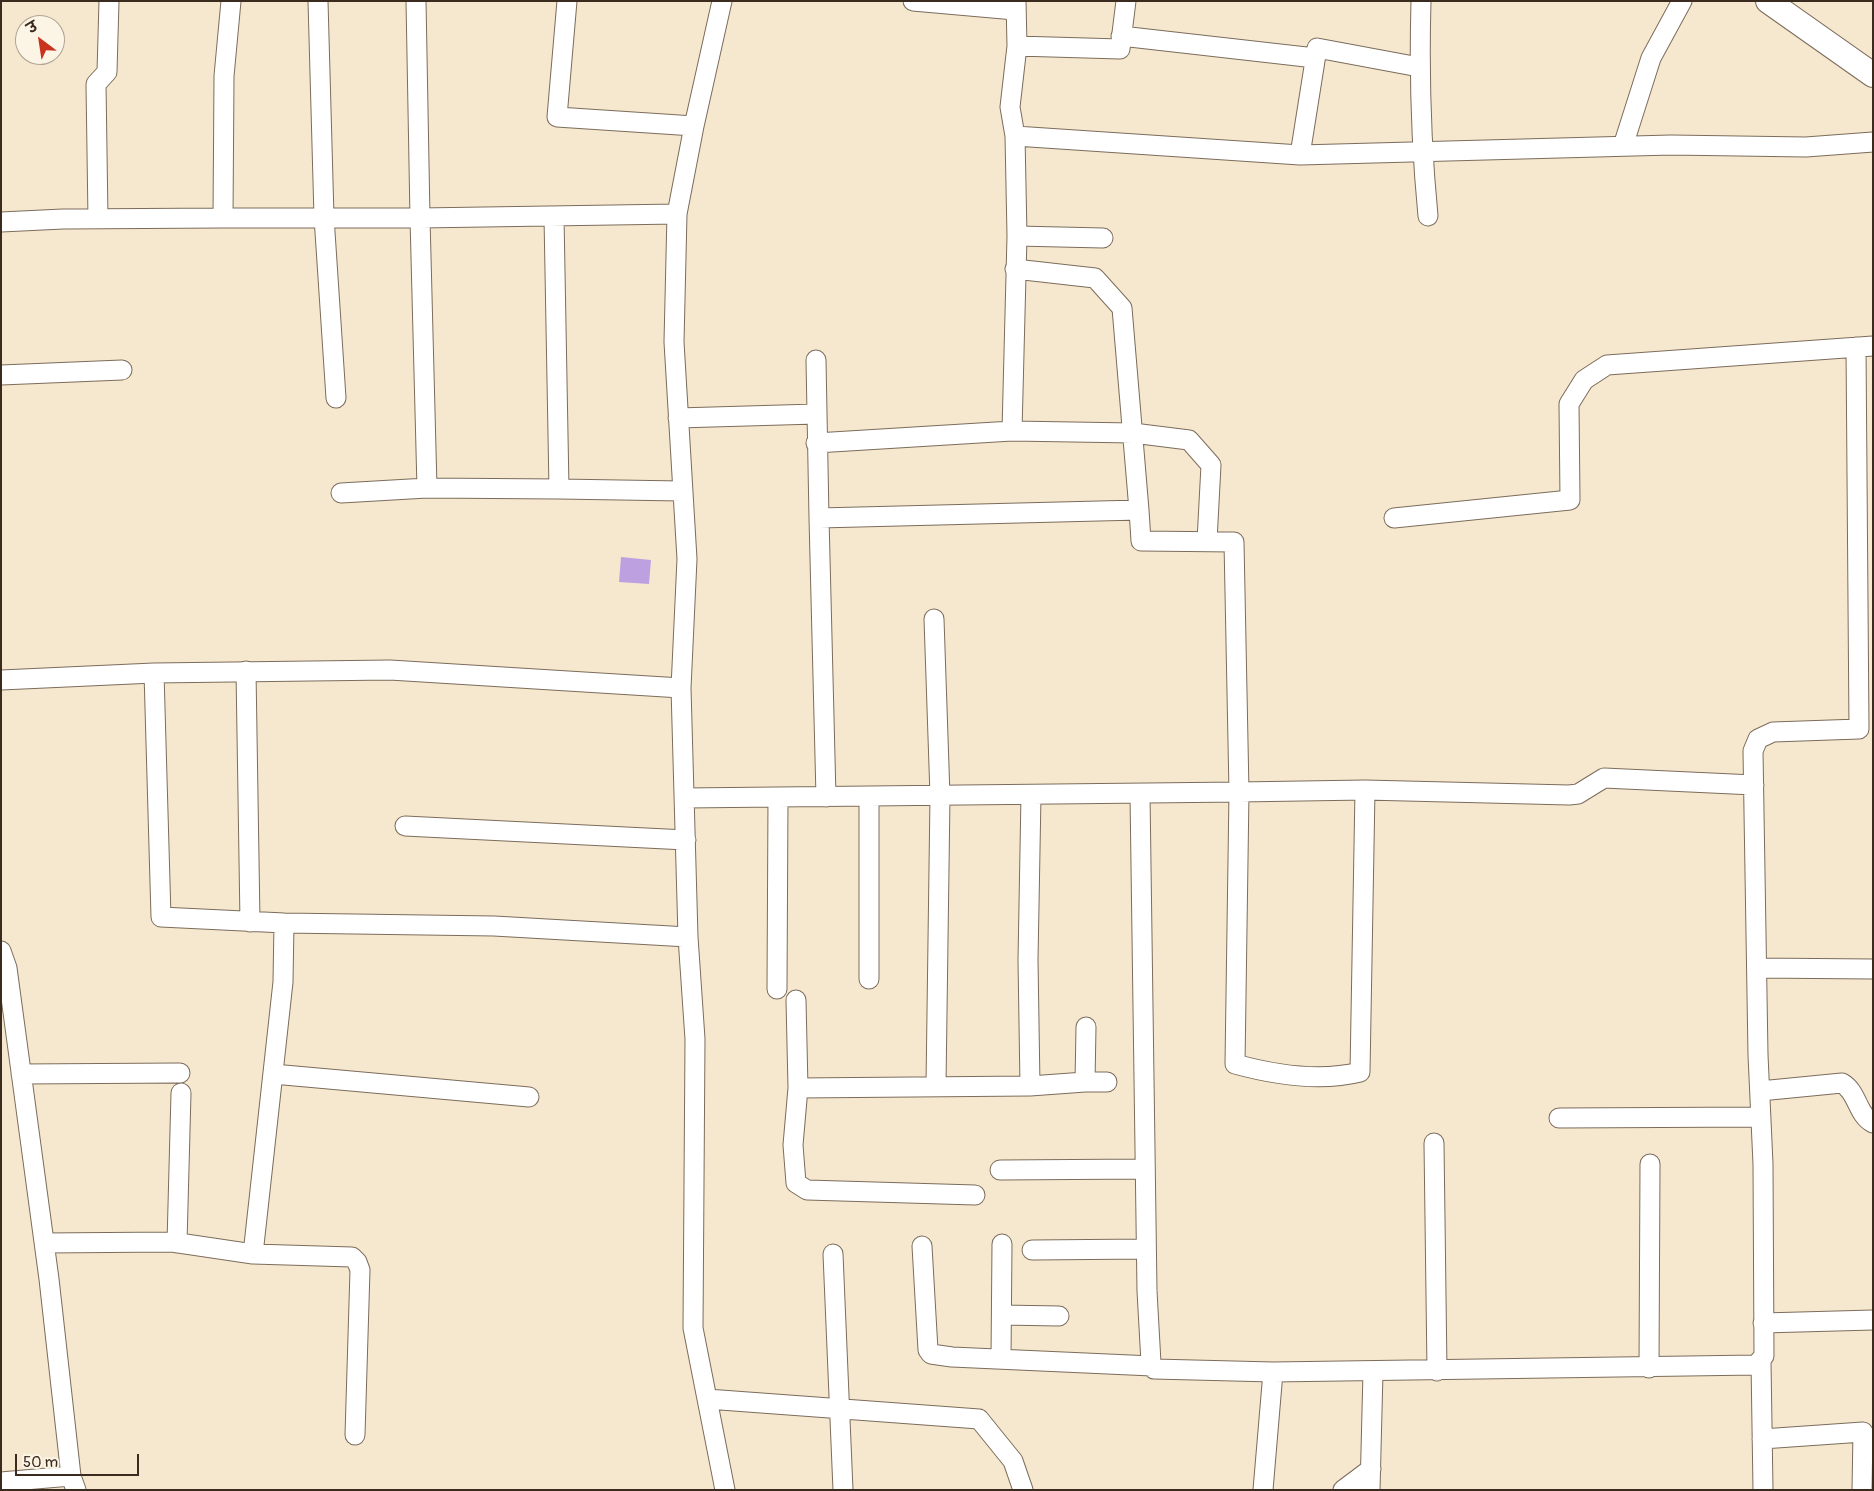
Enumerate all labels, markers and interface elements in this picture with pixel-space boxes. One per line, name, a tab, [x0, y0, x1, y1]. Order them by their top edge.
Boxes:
north arrow	[15, 15, 65, 65]
text: उ	[24, 18, 41, 37]
scale bar	[18, 1444, 141, 1476]
text: 50 m	[23, 1453, 58, 1472]

